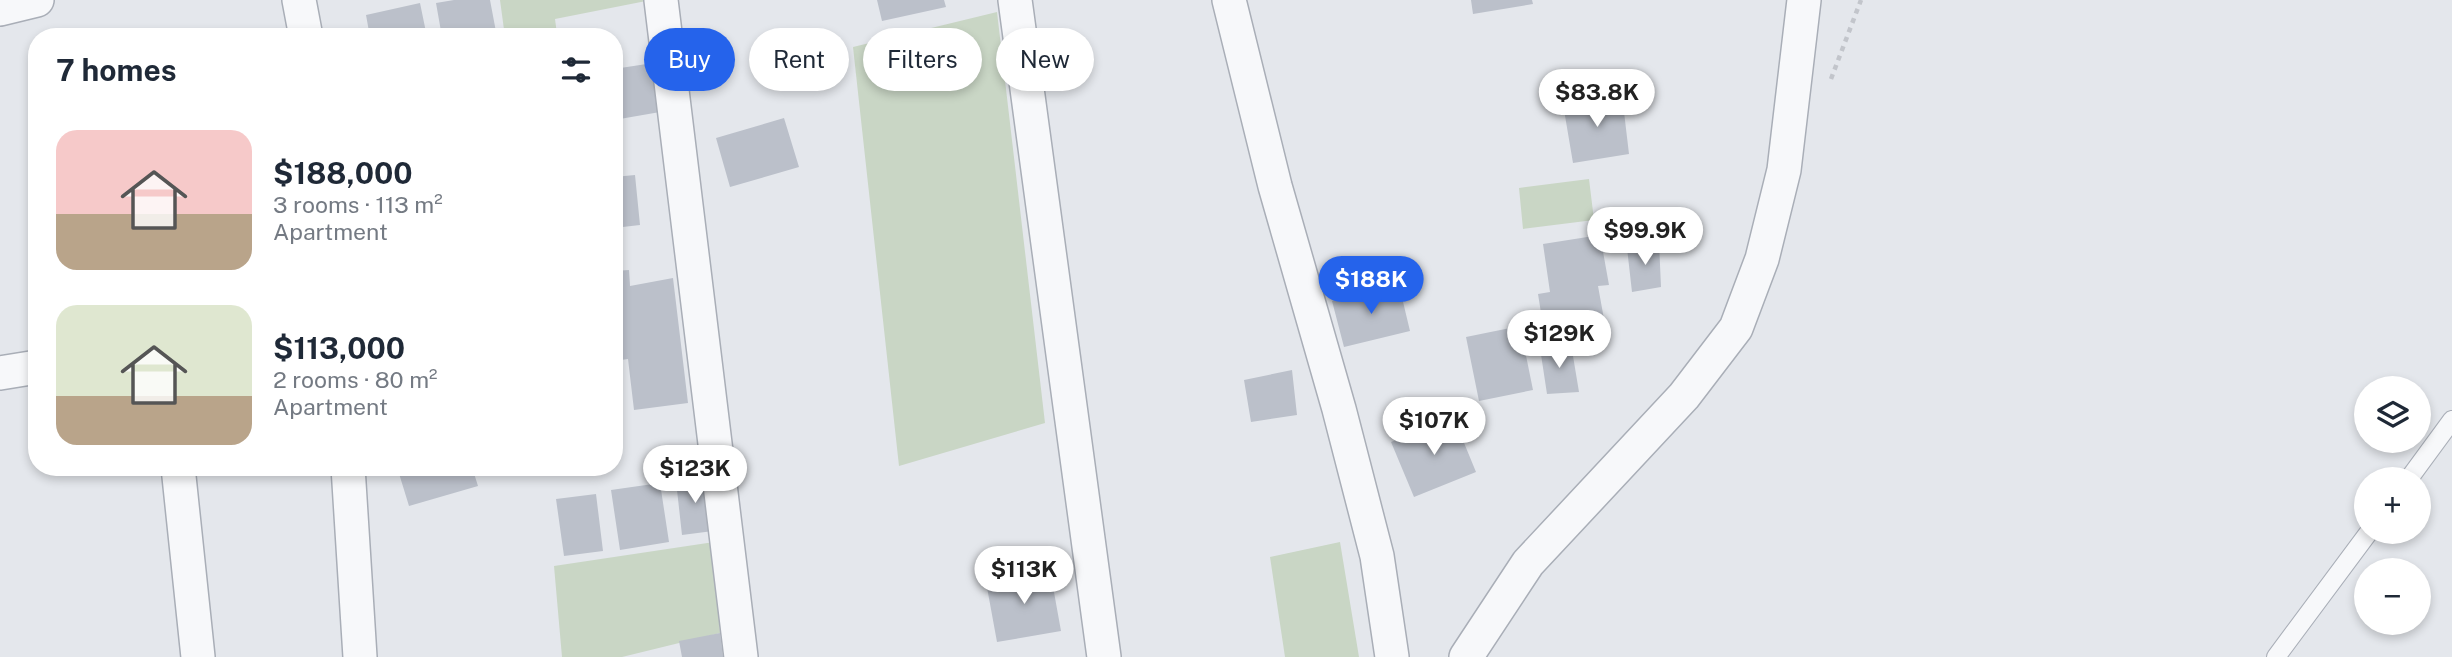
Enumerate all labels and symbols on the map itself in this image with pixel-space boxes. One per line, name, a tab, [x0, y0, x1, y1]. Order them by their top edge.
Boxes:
pin: $83.8K	[1540, 69, 1654, 129]
pin: $99.9K	[1588, 208, 1702, 267]
pin: $188K	[1322, 256, 1420, 316]
pin: $129K	[1510, 310, 1608, 370]
pin: $107K	[1385, 398, 1483, 457]
pin: $123K	[646, 446, 744, 505]
pin: $113K	[975, 546, 1073, 606]

